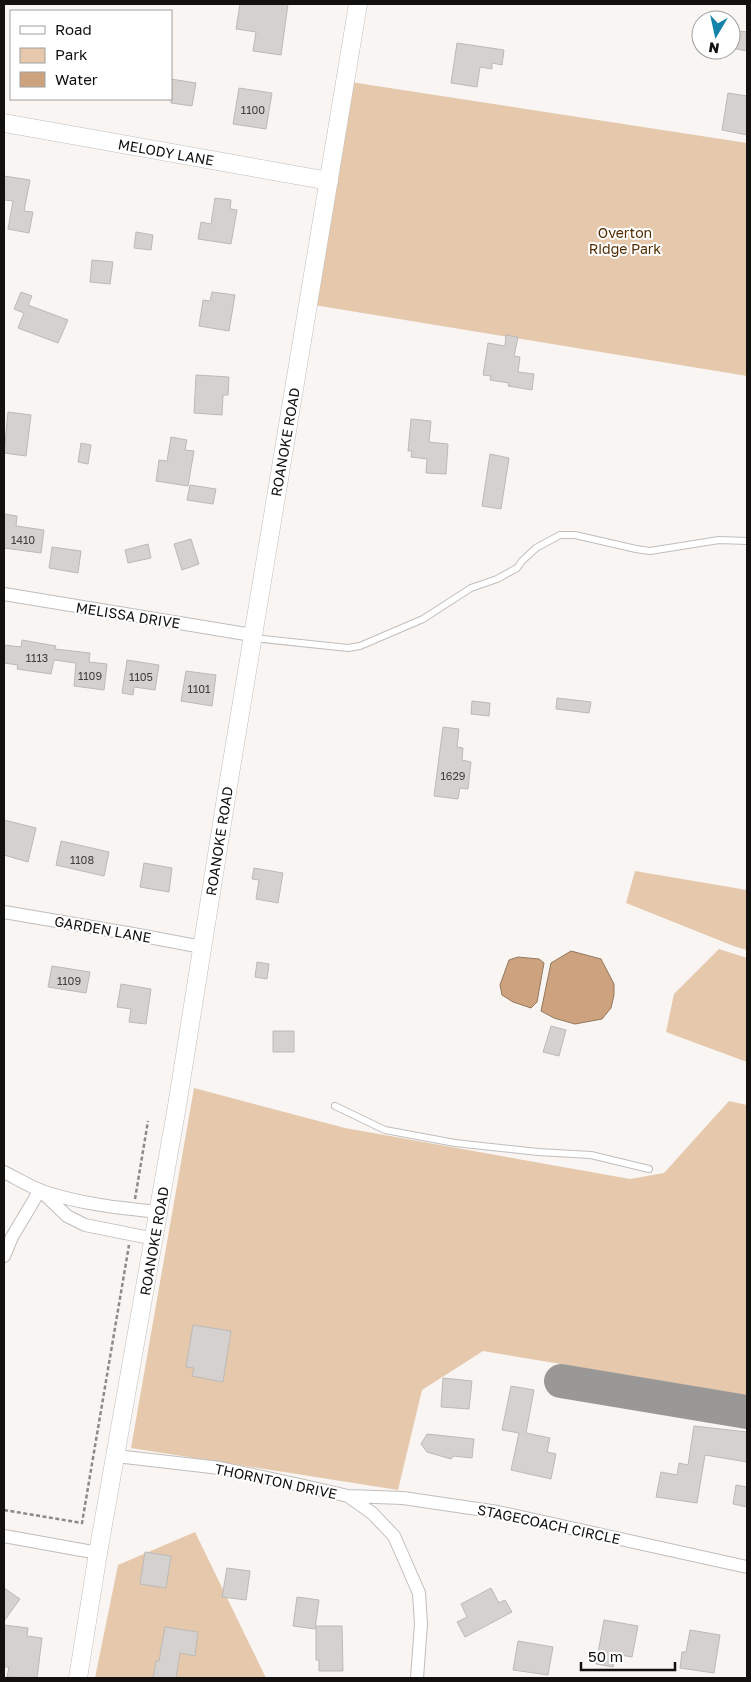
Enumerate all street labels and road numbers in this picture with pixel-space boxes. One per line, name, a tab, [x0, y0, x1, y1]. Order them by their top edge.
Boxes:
street label: MELODY LANE	[117, 135, 215, 169]
street label: ROANOKE ROAD	[267, 386, 303, 498]
street label: MELISSA DRIVE	[75, 598, 181, 632]
street label: ROANOKE ROAD	[202, 785, 236, 897]
street label: GARDEN LANE	[53, 912, 153, 946]
street label: ROANOKE ROAD	[136, 1185, 172, 1297]
street label: THORNTON DRIVE	[213, 1460, 339, 1502]
street label: STAGECOACH CIRCLE	[476, 1501, 622, 1547]

